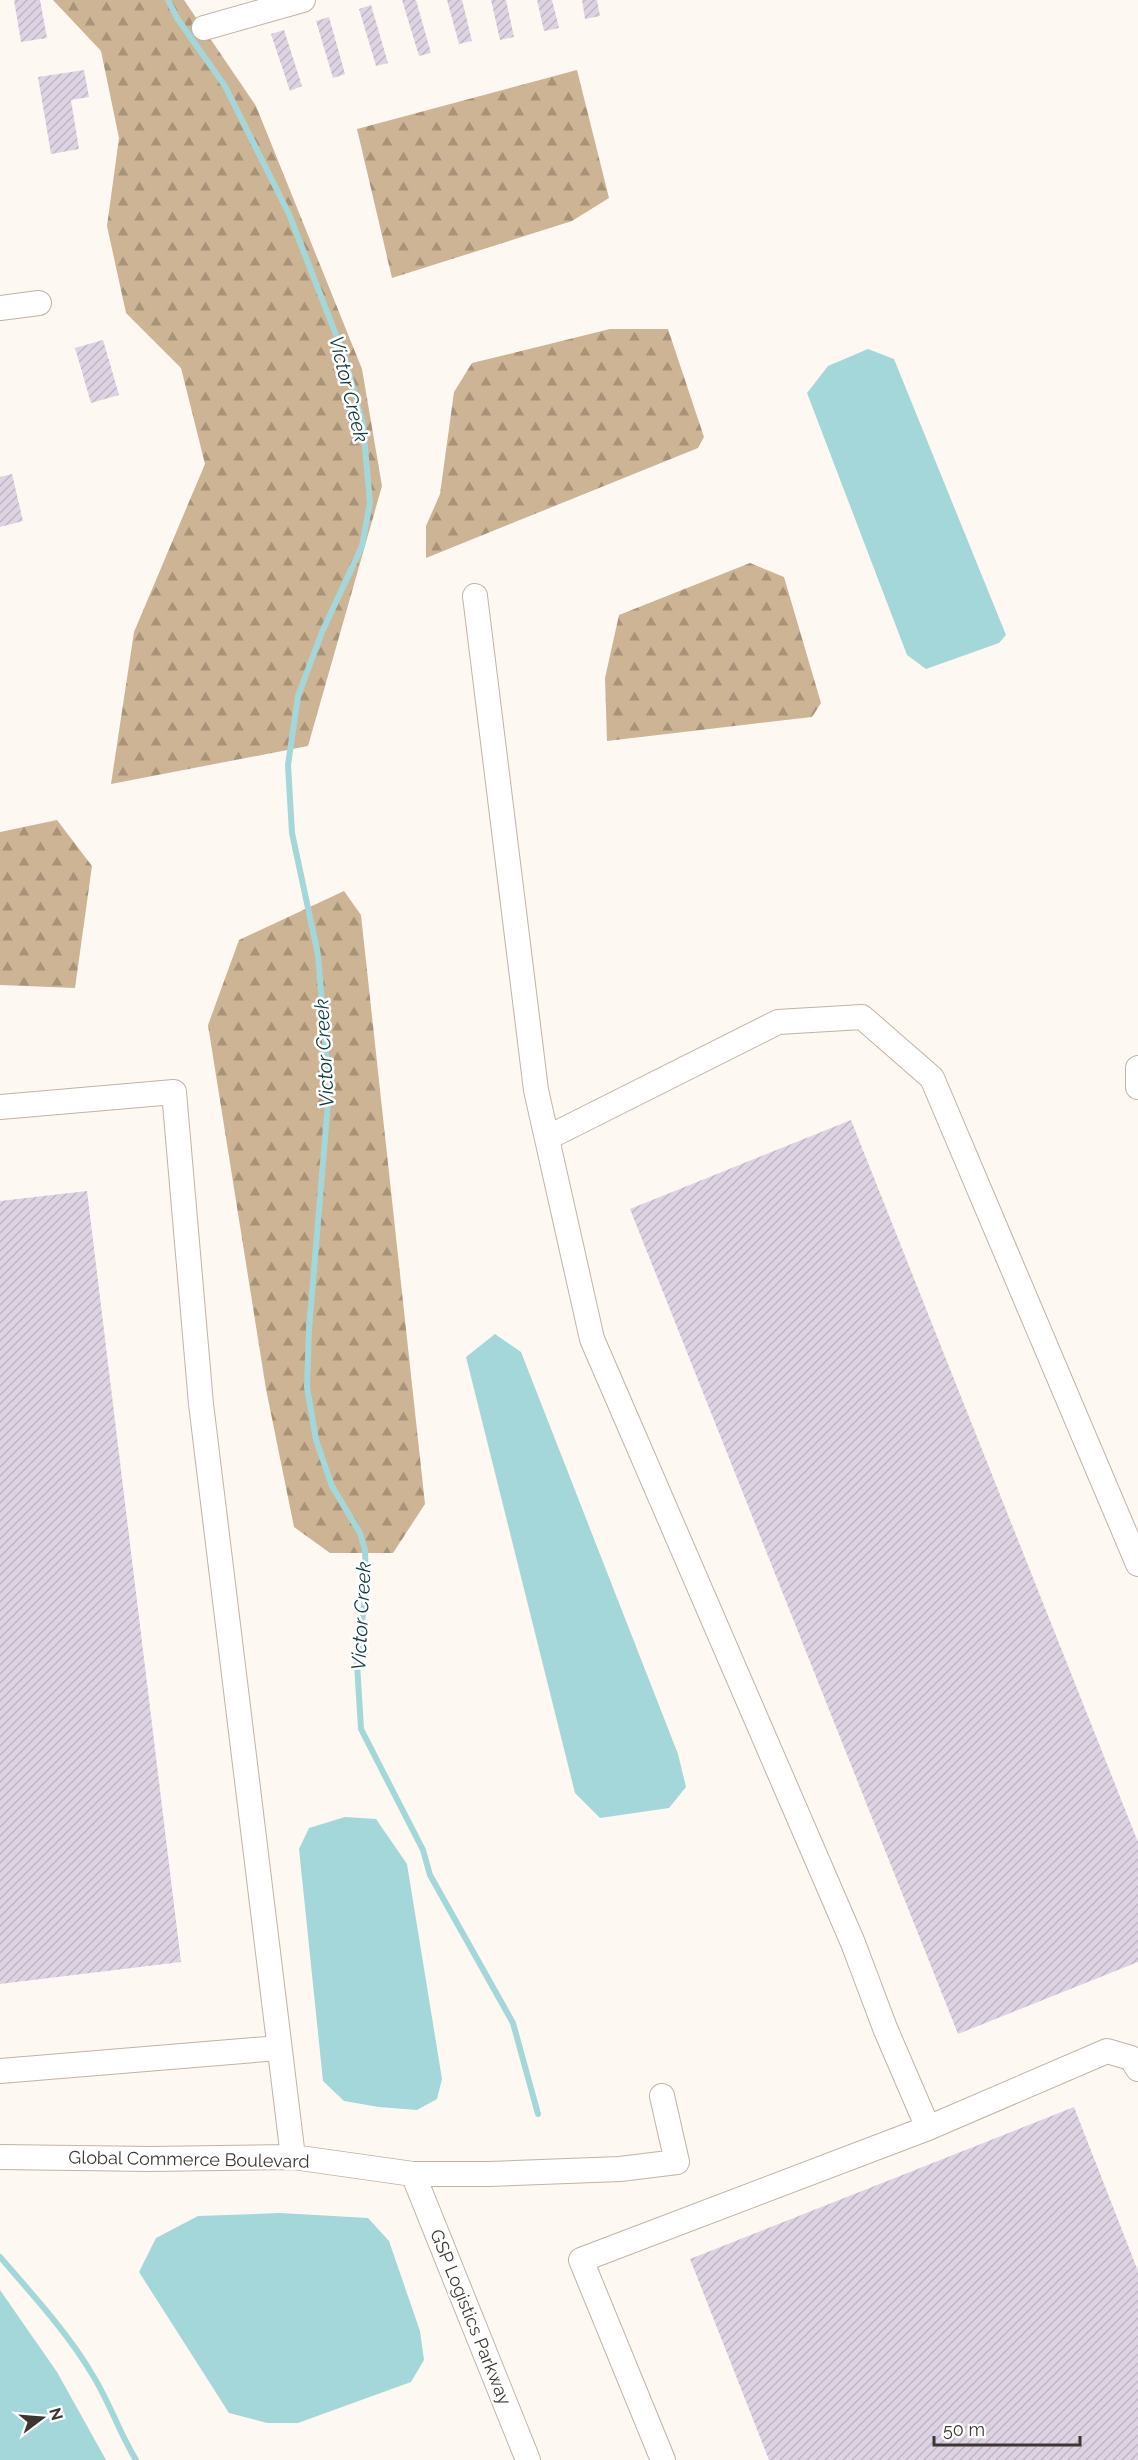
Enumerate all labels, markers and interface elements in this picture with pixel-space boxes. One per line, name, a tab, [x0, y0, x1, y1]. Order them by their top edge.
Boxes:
water label: Victor Creek	[324, 333, 374, 445]
water label: Victor Creek	[309, 998, 339, 1108]
water label: Victor Creek	[346, 1561, 376, 1671]
street label: Global Commerce Boulevard	[68, 2146, 310, 2172]
street label: GSP Logistics Parkway	[426, 2226, 516, 2408]
north arrow	[12, 2388, 72, 2448]
text: N	[45, 2406, 67, 2422]
scale bar	[934, 2409, 1080, 2447]
text: 50 m	[943, 2419, 985, 2440]

